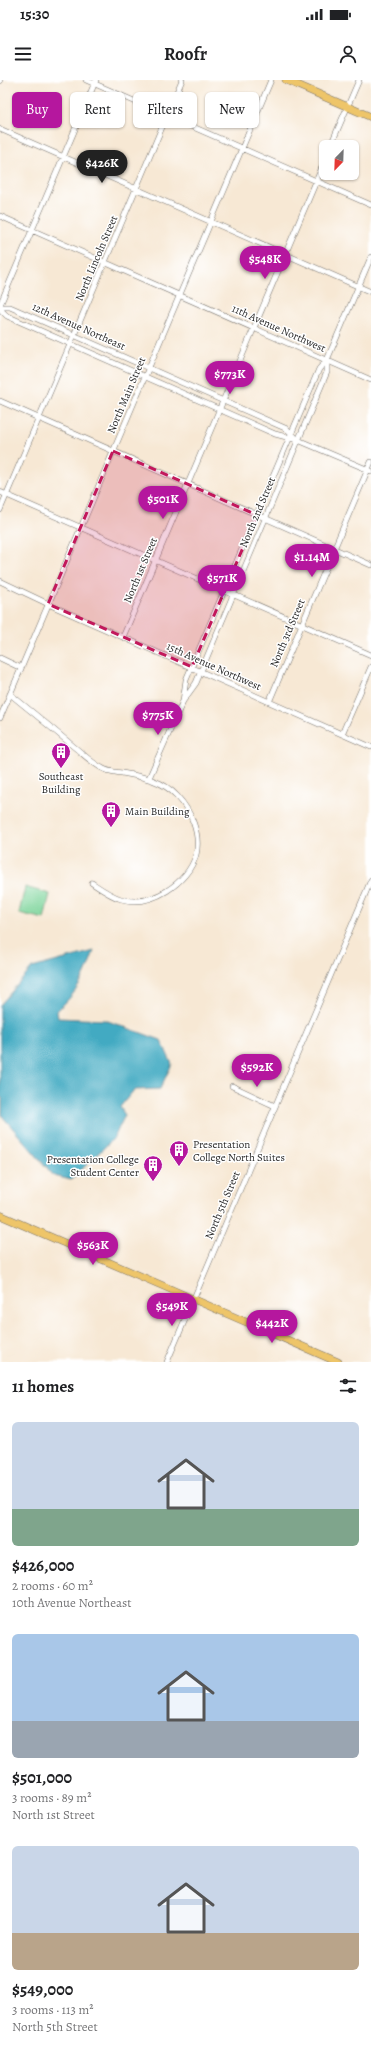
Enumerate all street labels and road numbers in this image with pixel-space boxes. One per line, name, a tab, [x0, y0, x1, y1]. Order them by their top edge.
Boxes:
street label: North Lincoln Street	[72, 213, 121, 303]
street label: 12th Avenue Northeast	[30, 299, 128, 354]
street label: 11th Avenue Northwest	[229, 301, 328, 356]
street label: North Main Street	[104, 354, 149, 436]
street label: North 2nd Street	[236, 474, 279, 550]
street label: North 1st Street	[120, 535, 161, 605]
street label: North 3rd Street	[266, 596, 309, 670]
street label: 15th Avenue Northwest	[164, 639, 264, 694]
street label: North 5th Street	[201, 1169, 244, 1242]

